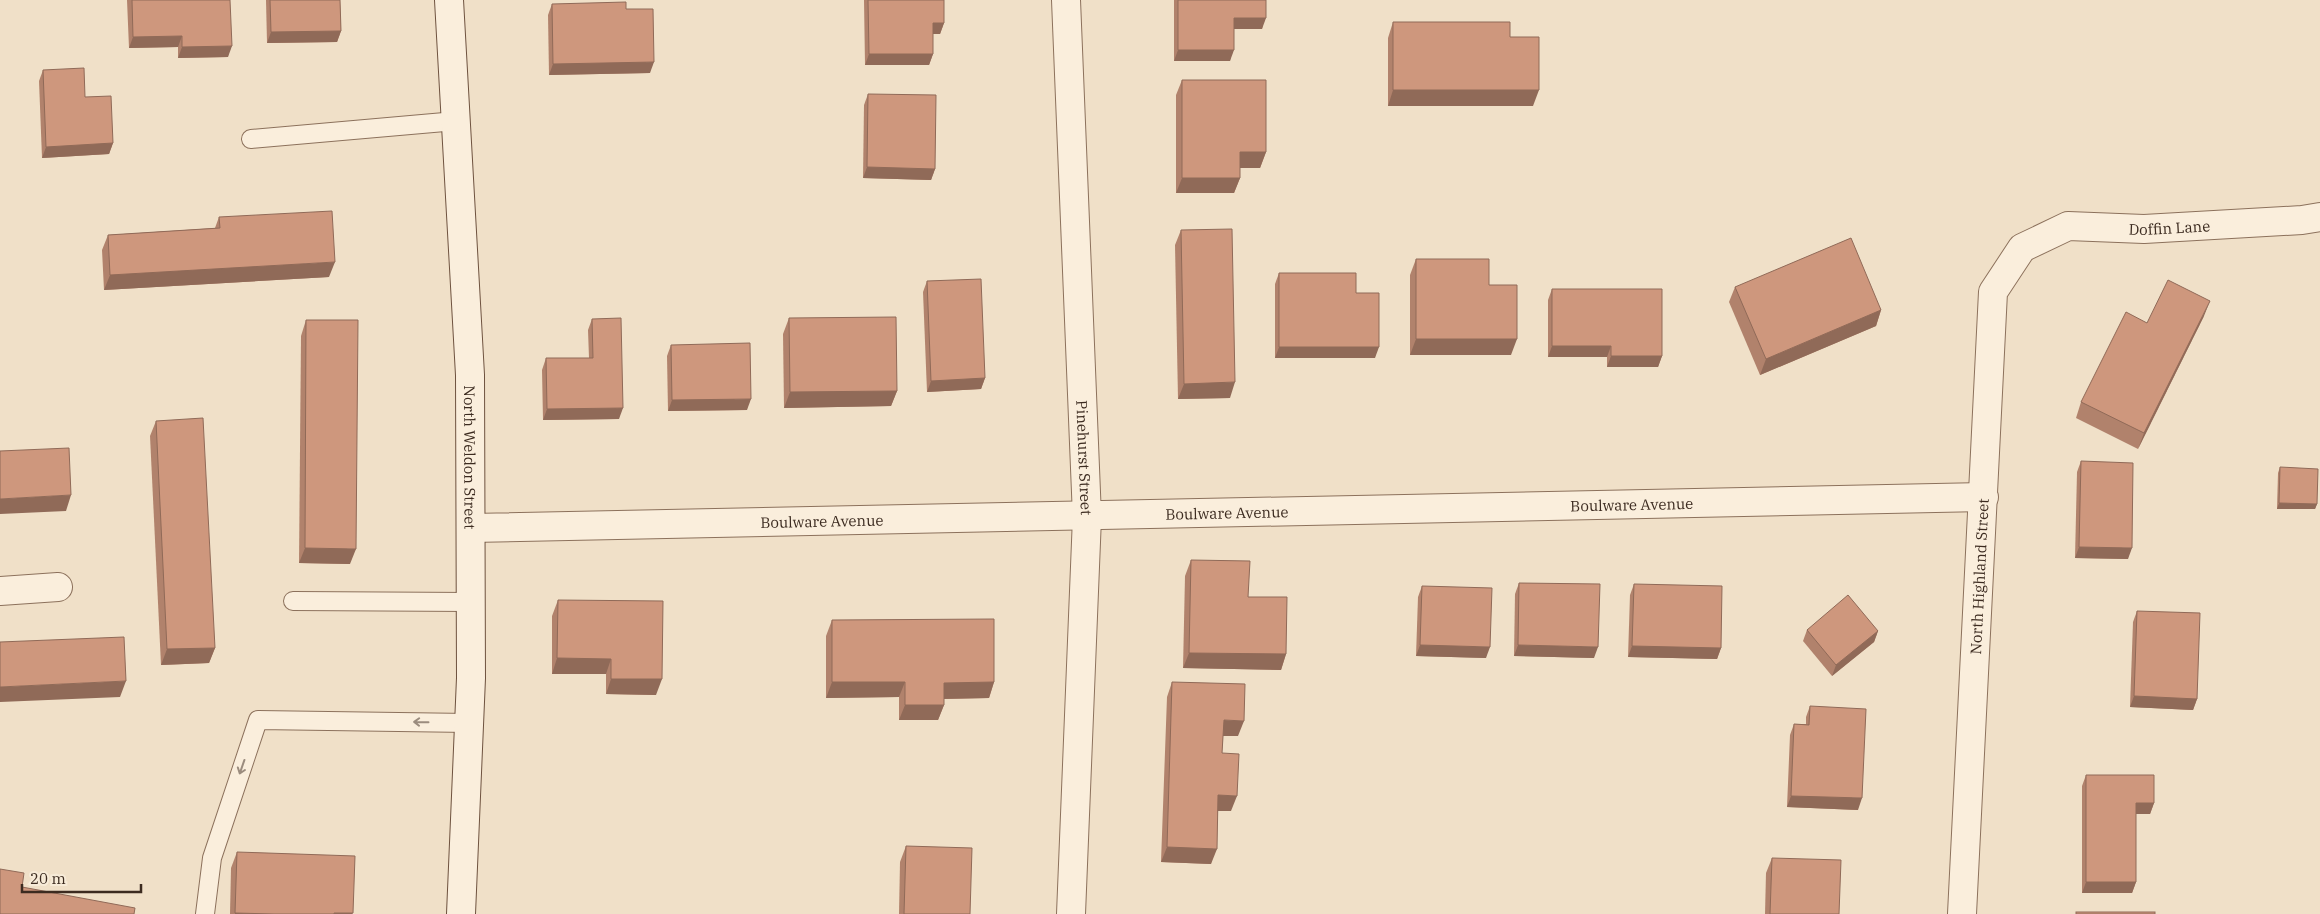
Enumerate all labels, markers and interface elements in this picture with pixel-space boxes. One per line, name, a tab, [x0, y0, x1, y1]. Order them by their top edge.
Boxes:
street label: Doffin Lane	[2128, 216, 2211, 239]
street label: North Weldon Street	[461, 385, 480, 530]
street label: Pinehurst Street	[1073, 400, 1096, 516]
street label: Boulware Avenue	[1570, 493, 1693, 515]
street label: North Highland Street	[1965, 498, 1992, 655]
street label: Boulware Avenue	[1165, 502, 1289, 523]
street label: Boulware Avenue	[760, 510, 884, 532]
one-way arrow	[413, 718, 429, 727]
one-way arrow	[237, 758, 247, 774]
scale bar	[22, 862, 141, 894]
text: 20 m	[30, 869, 66, 888]

